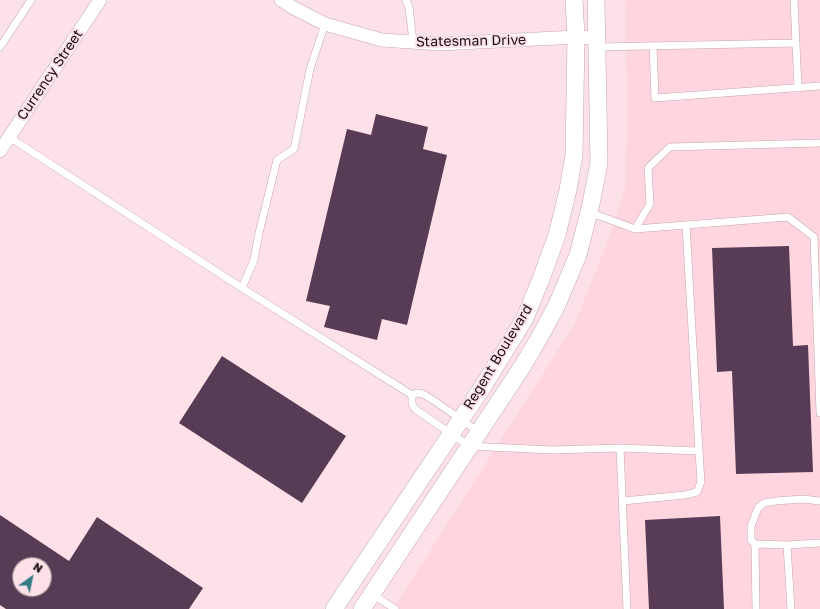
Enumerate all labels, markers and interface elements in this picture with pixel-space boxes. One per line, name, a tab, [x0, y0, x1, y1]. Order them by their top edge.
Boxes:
street label: Currency Street	[14, 27, 86, 123]
street label: Statesman Drive	[416, 32, 526, 50]
street label: Regent Boulevard	[460, 301, 536, 413]
north arrow	[12, 557, 52, 597]
text: N	[31, 560, 45, 575]

